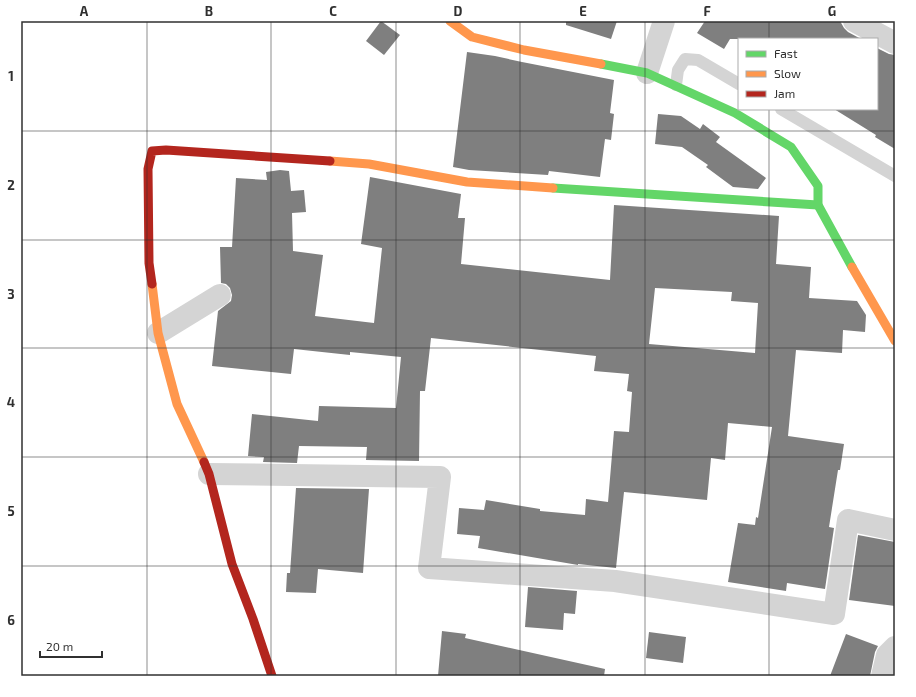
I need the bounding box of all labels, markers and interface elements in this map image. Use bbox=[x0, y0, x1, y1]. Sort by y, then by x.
text: A bbox=[80, 3, 89, 19]
text: B bbox=[205, 3, 213, 19]
text: C bbox=[329, 3, 337, 19]
text: D bbox=[454, 3, 463, 19]
text: E bbox=[579, 3, 587, 19]
text: F bbox=[703, 3, 711, 19]
text: G bbox=[828, 3, 836, 19]
legend bbox=[738, 38, 878, 110]
text: Fast bbox=[774, 46, 798, 60]
text: Slow bbox=[774, 66, 801, 80]
text: 1 bbox=[8, 68, 14, 84]
text: Jam bbox=[774, 86, 795, 100]
text: 2 bbox=[7, 177, 15, 193]
text: 3 bbox=[7, 286, 15, 302]
text: 4 bbox=[7, 394, 15, 410]
text: 5 bbox=[7, 503, 15, 519]
text: 6 bbox=[7, 612, 15, 628]
scale bar bbox=[40, 633, 102, 659]
text: 20 m bbox=[46, 639, 73, 653]

